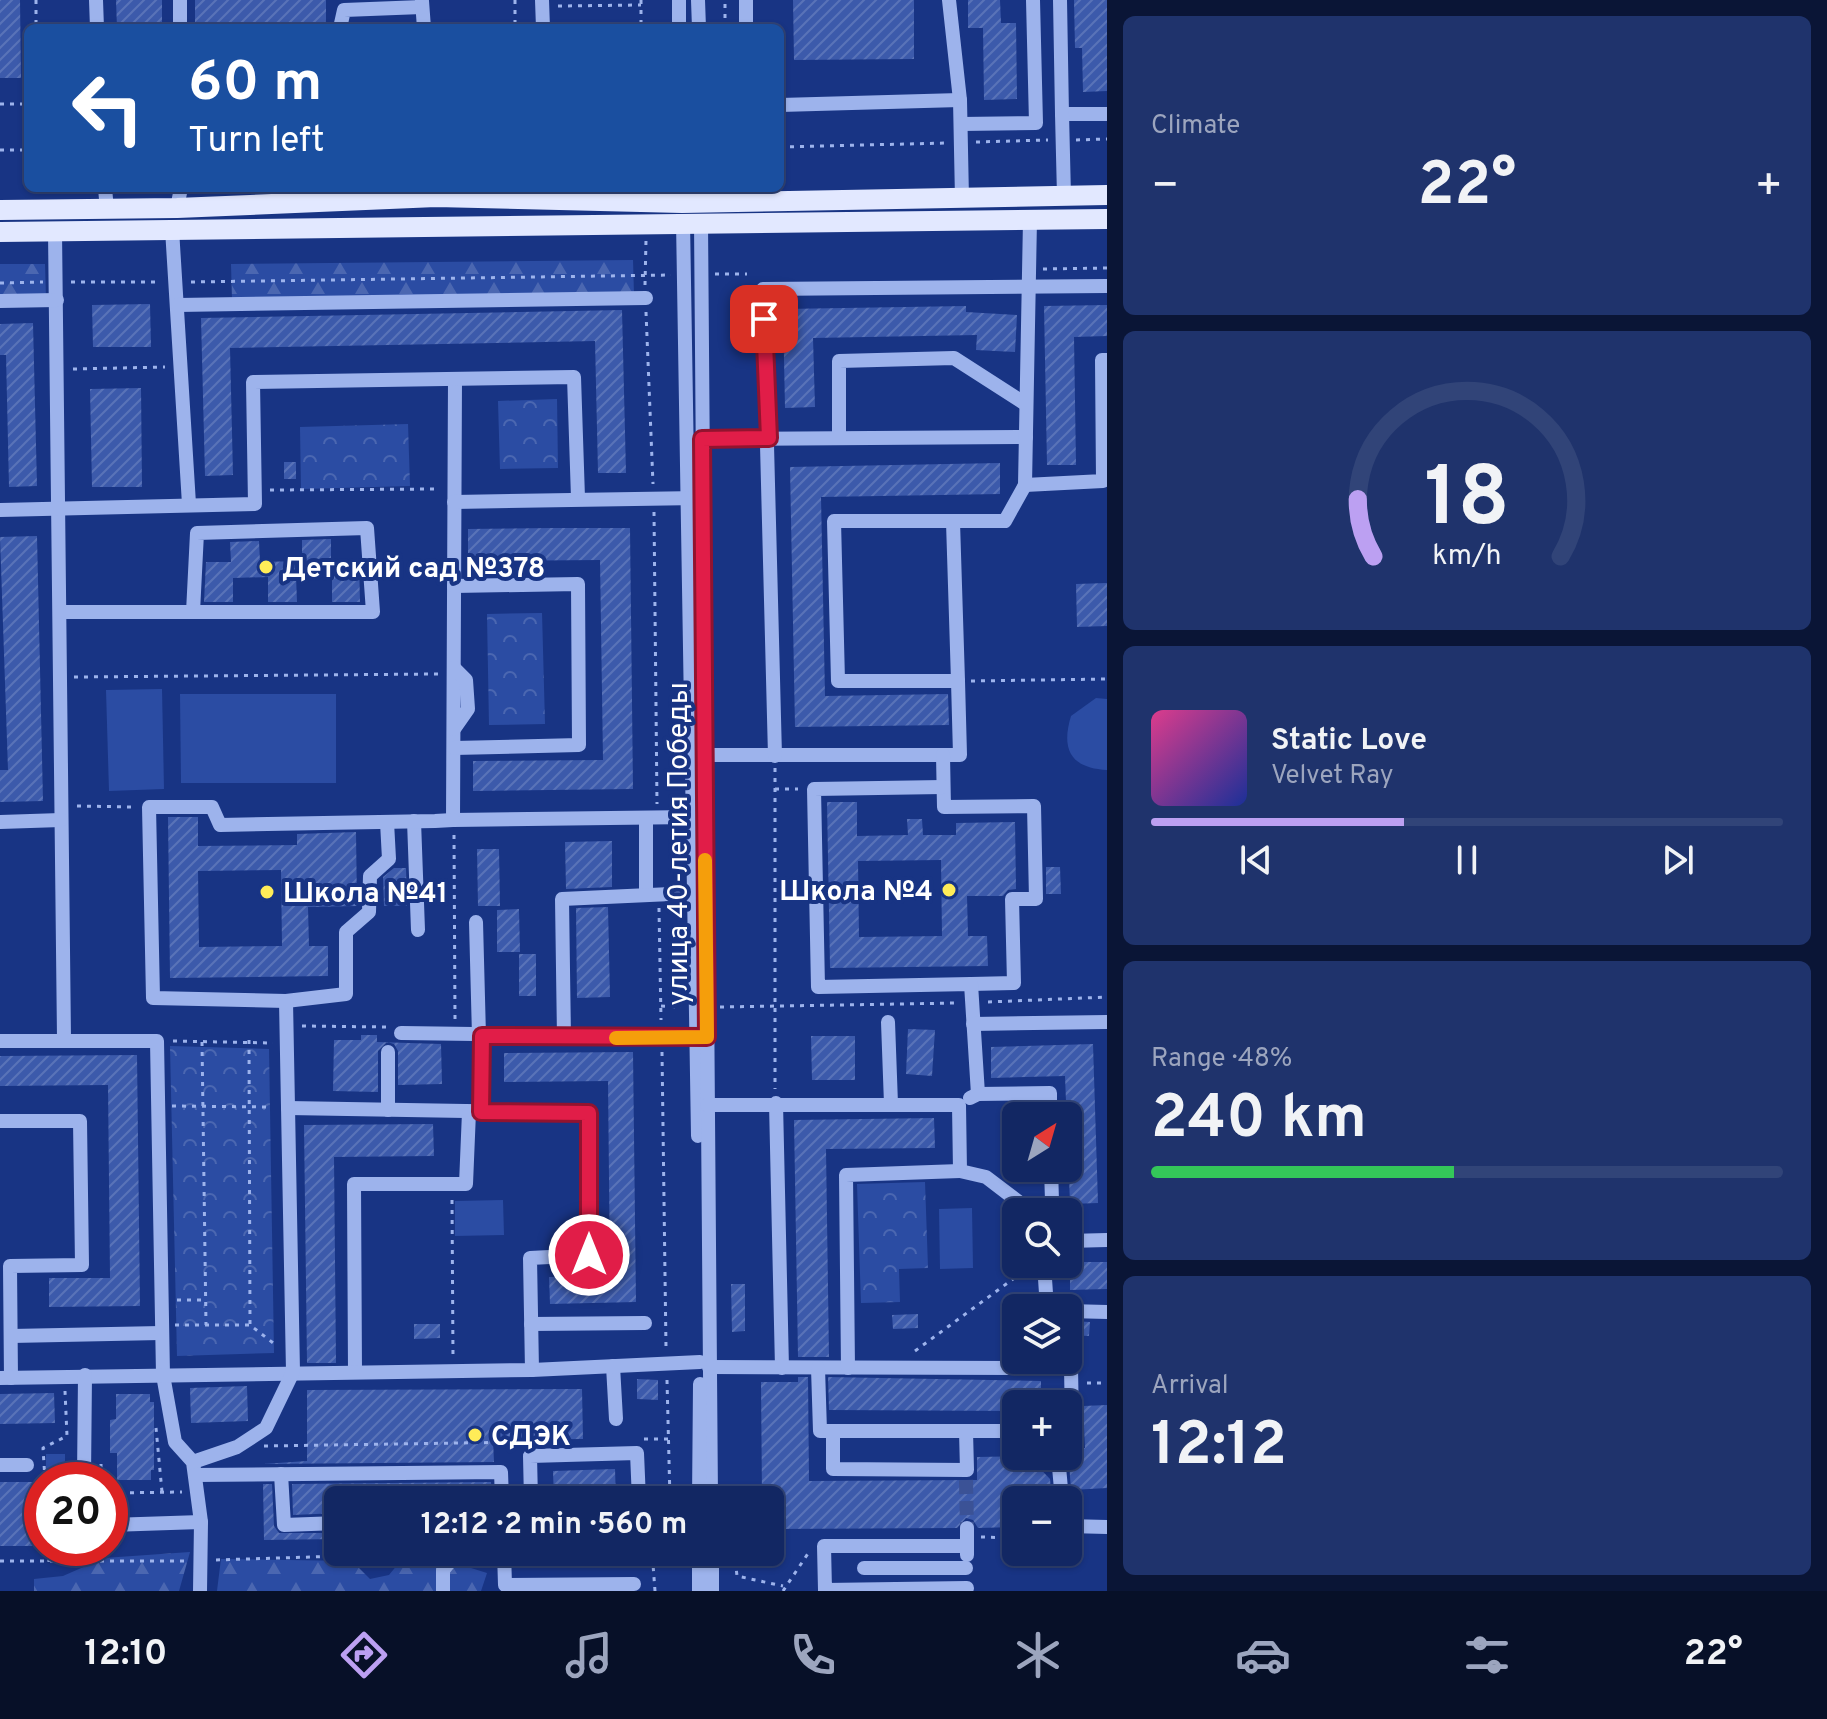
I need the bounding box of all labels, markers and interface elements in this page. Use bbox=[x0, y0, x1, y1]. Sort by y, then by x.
text: 60 m bbox=[188, 50, 322, 120]
icon: left bbox=[56, 56, 160, 160]
text: Climate bbox=[1151, 110, 1240, 143]
text: Turn left bbox=[188, 119, 325, 165]
text: 22° bbox=[1418, 150, 1516, 226]
text: − bbox=[1151, 160, 1179, 216]
text: + bbox=[1755, 160, 1783, 216]
pin bbox=[730, 285, 798, 353]
icon: arrive bbox=[742, 297, 786, 341]
text: 18 bbox=[1424, 449, 1510, 554]
text: km/h bbox=[1432, 539, 1502, 575]
place label: Детский сад №378 bbox=[282, 552, 545, 588]
marker: Детский сад №378 bbox=[257, 558, 275, 576]
street label: улица 40-летия Победы bbox=[662, 682, 698, 1006]
text: Static Love bbox=[1271, 723, 1427, 760]
text: Velvet Ray bbox=[1271, 760, 1394, 793]
icon: previous bbox=[1234, 838, 1278, 882]
icon: pause bbox=[1445, 838, 1489, 882]
icon: next bbox=[1656, 838, 1700, 882]
place label: Школа №4 bbox=[779, 875, 933, 911]
place label: Школа №41 bbox=[283, 877, 448, 913]
marker: Школа №4 bbox=[940, 881, 958, 899]
marker: Школа №41 bbox=[258, 883, 276, 901]
text: Range · 48% bbox=[1151, 1043, 1292, 1076]
text: 240 km bbox=[1151, 1083, 1367, 1159]
north arrow bbox=[1002, 1102, 1082, 1182]
map controls bbox=[1002, 1102, 1082, 1566]
button: search bbox=[1002, 1198, 1082, 1278]
position arrow bbox=[547, 1213, 631, 1297]
button: layers bbox=[1002, 1294, 1082, 1374]
text: Arrival bbox=[1151, 1370, 1229, 1403]
button: + bbox=[1002, 1390, 1082, 1470]
text: 12:12 bbox=[1151, 1410, 1287, 1486]
place label: СДЭК bbox=[491, 1420, 571, 1456]
marker: СДЭК bbox=[466, 1426, 484, 1444]
speed limit sign: 20 bbox=[24, 1462, 128, 1566]
button: − bbox=[1002, 1486, 1082, 1566]
text: 12:12 · 2 min · 560 m bbox=[421, 1507, 687, 1544]
icon: directions bbox=[336, 1627, 392, 1683]
icon: music bbox=[561, 1627, 617, 1683]
icon: phone bbox=[785, 1627, 841, 1683]
icon: climate bbox=[1010, 1627, 1066, 1683]
icon: car bbox=[1235, 1627, 1291, 1683]
icon: filters bbox=[1459, 1627, 1515, 1683]
text: 12:10 bbox=[84, 1632, 168, 1678]
text: 22° bbox=[1684, 1632, 1743, 1678]

